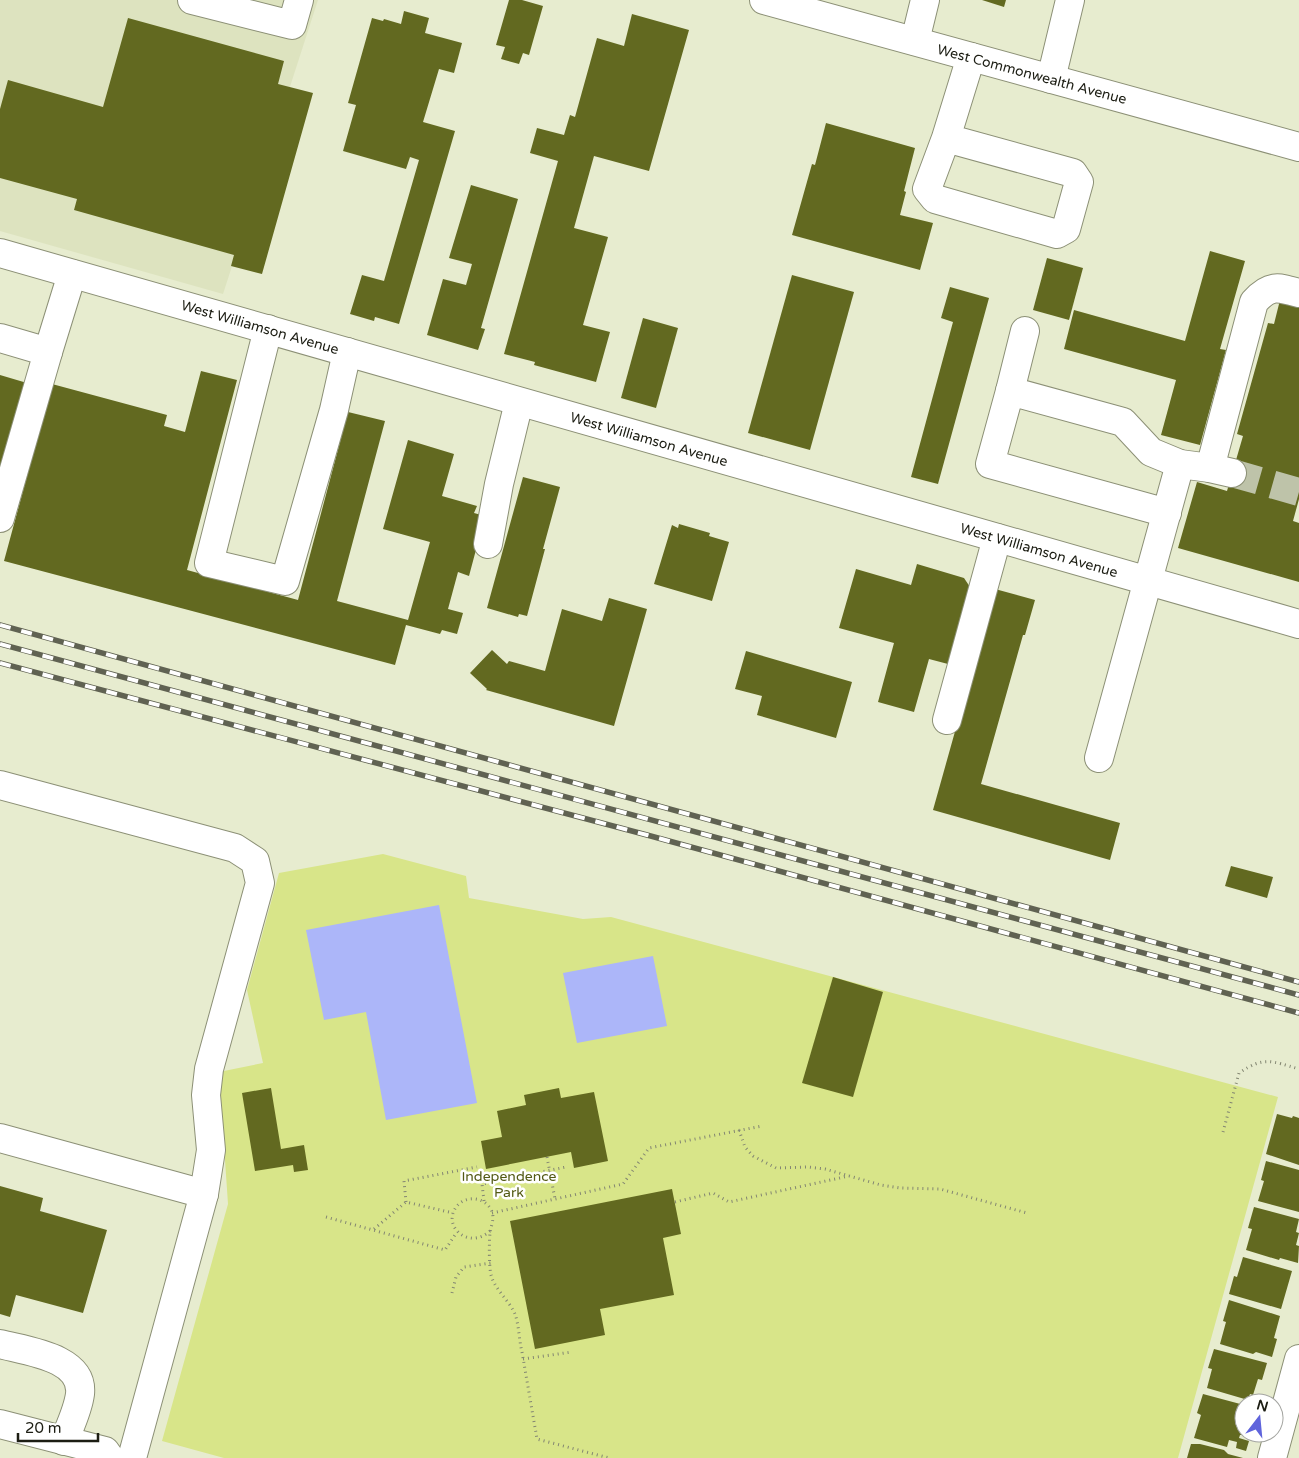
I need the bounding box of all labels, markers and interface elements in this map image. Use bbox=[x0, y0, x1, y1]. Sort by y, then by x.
street label: West Commonwealth Avenue bbox=[935, 41, 1129, 108]
street label: West Williamson Avenue bbox=[179, 297, 341, 358]
street label: West Williamson Avenue bbox=[568, 409, 730, 470]
street label: West Williamson Avenue bbox=[958, 520, 1120, 581]
park label: Independence Park bbox=[461, 1168, 557, 1201]
north arrow bbox=[1234, 1393, 1284, 1443]
text: N bbox=[1255, 1396, 1270, 1416]
scale bar bbox=[18, 1410, 98, 1442]
text: 20 m bbox=[25, 1419, 62, 1437]

